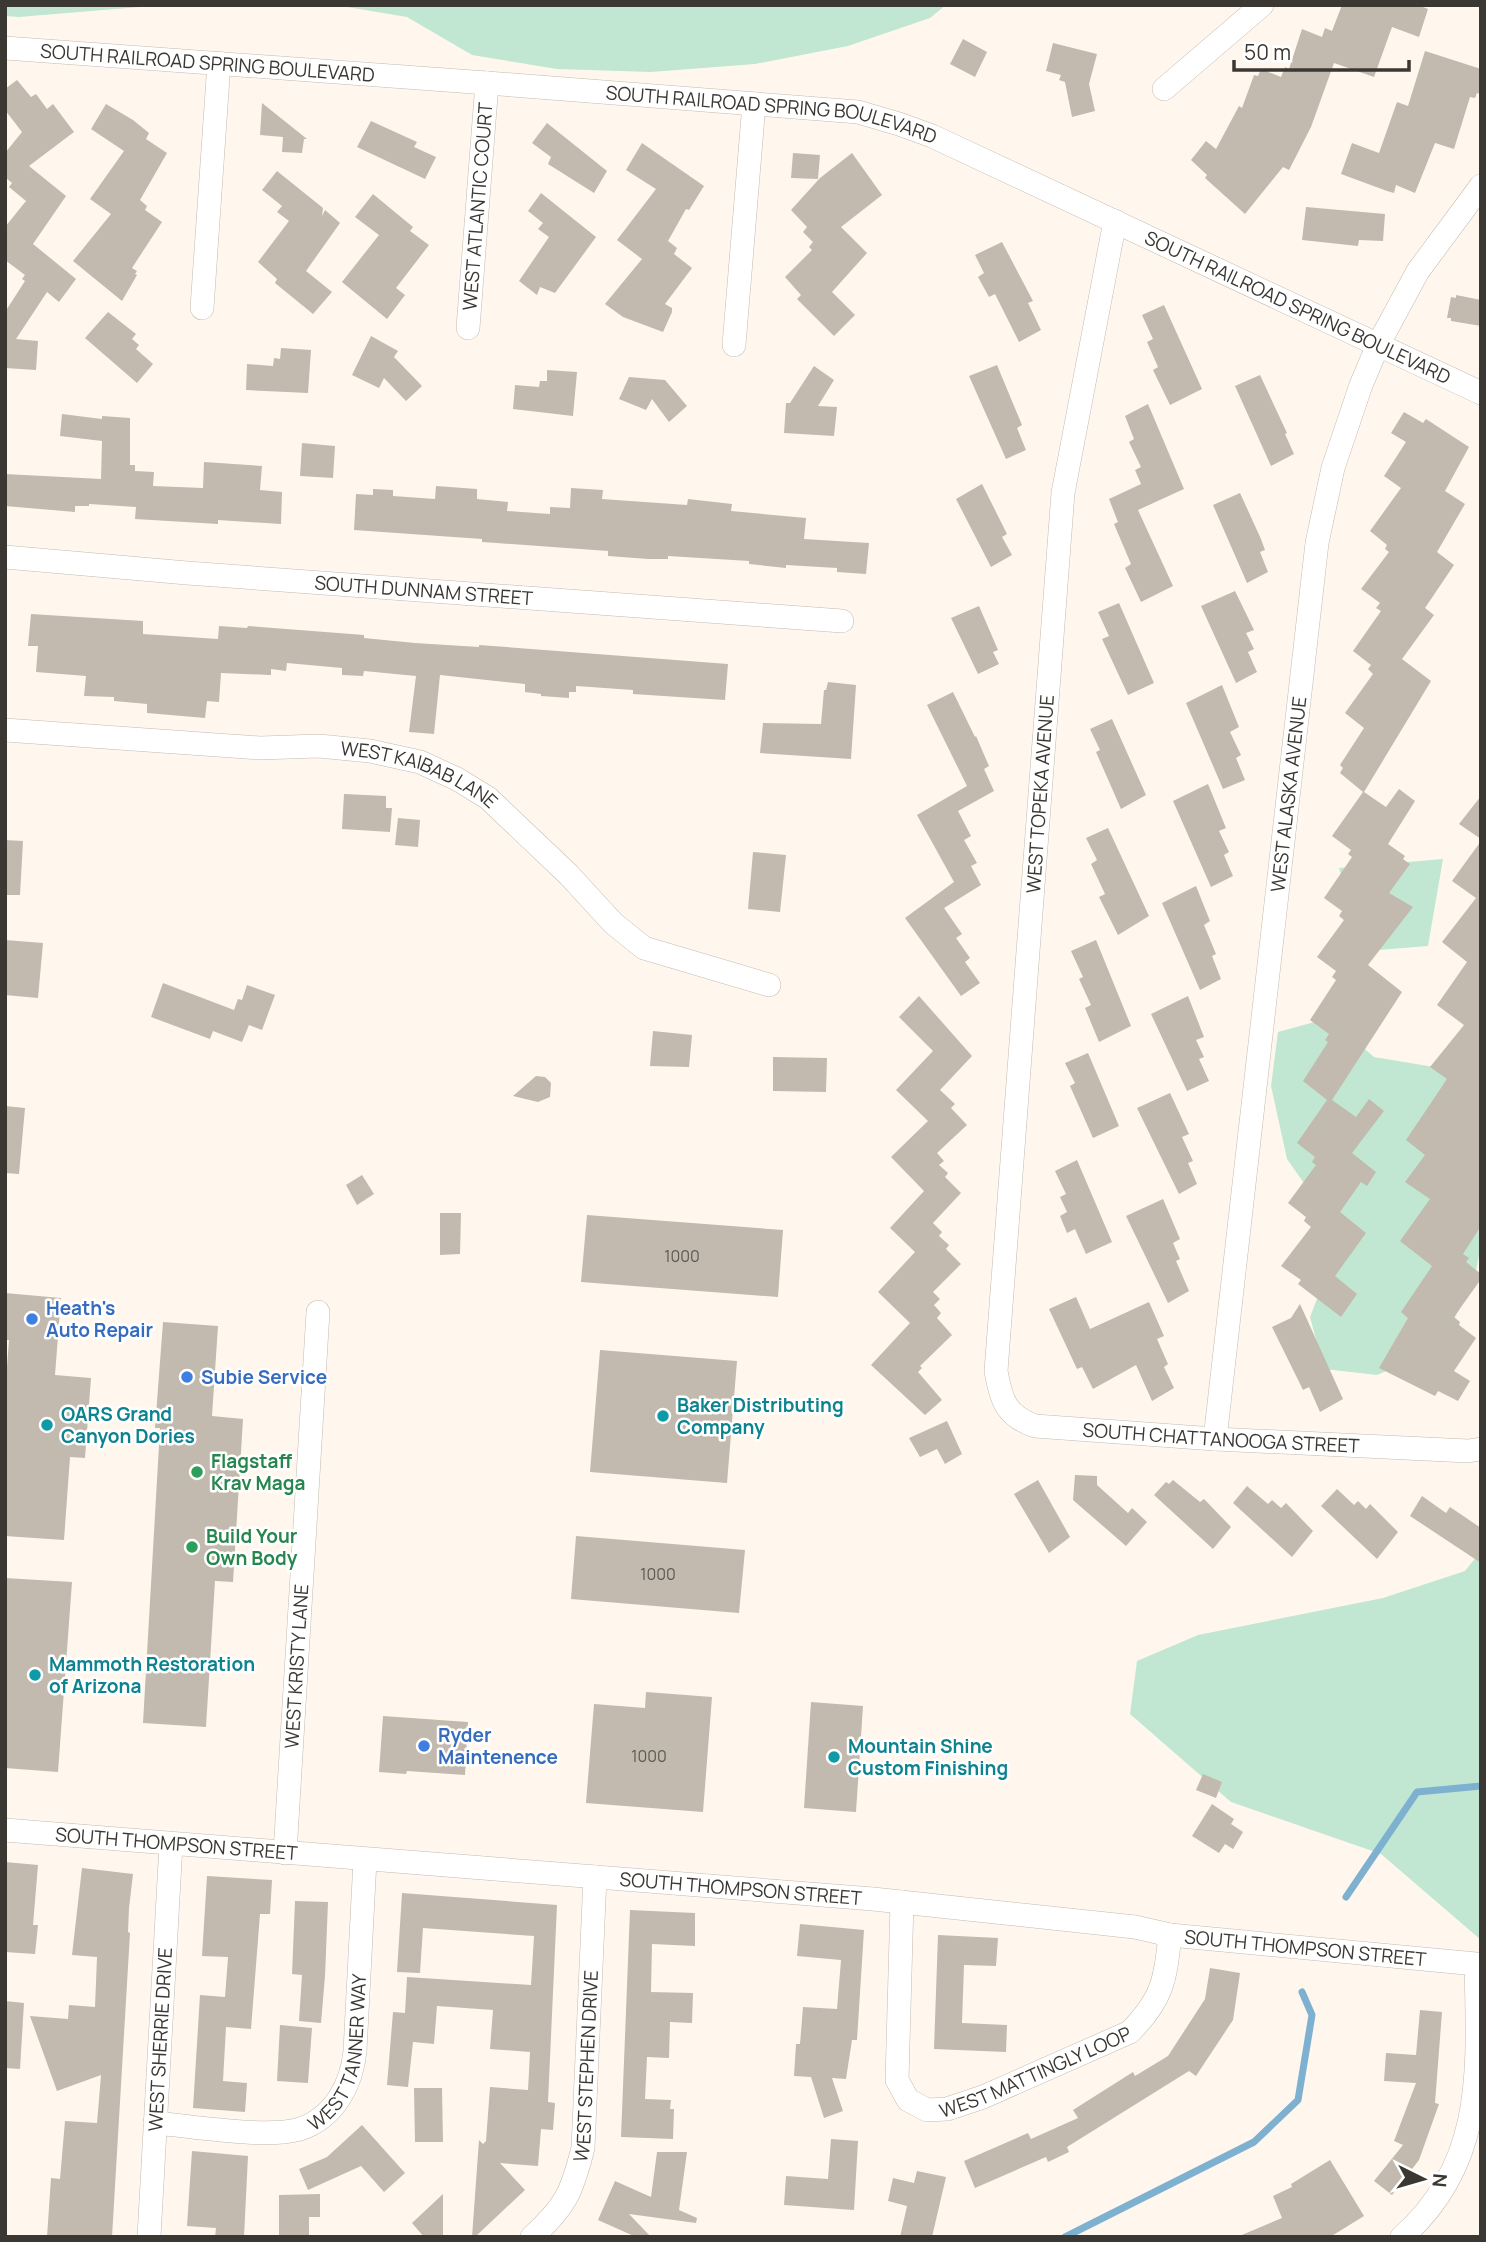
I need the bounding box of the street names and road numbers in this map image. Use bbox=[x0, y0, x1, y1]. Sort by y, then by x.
street label: SOUTH RAILROAD SPRING BOULEVARD bbox=[39, 38, 376, 88]
street label: SOUTH RAILROAD SPRING BOULEVARD bbox=[605, 79, 941, 150]
street label: WEST ATLANTIC COURT bbox=[456, 101, 499, 311]
street label: SOUTH RAILROAD SPRING BOULEVARD bbox=[1140, 224, 1455, 390]
street label: SOUTH DUNNAM STREET bbox=[313, 569, 534, 611]
street label: WEST TOPEKA AVENUE bbox=[1020, 694, 1060, 894]
street label: WEST ALASKA AVENUE bbox=[1264, 695, 1312, 893]
street label: WEST KAIBAB LANE bbox=[339, 735, 504, 814]
street label: SOUTH CHATTANOOGA STREET bbox=[1082, 1416, 1361, 1459]
street label: WEST KRISTY LANE bbox=[278, 1583, 314, 1749]
street label: SOUTH THOMPSON STREET bbox=[54, 1821, 299, 1866]
street label: SOUTH THOMPSON STREET bbox=[619, 1866, 863, 1911]
street label: SOUTH THOMPSON STREET bbox=[1183, 1923, 1428, 1972]
street label: WEST SHERRIE DRIVE bbox=[142, 1946, 178, 2132]
street label: WEST STEPHEN DRIVE bbox=[567, 1969, 604, 2165]
street label: WEST TANNER WAY bbox=[303, 1973, 372, 2136]
street label: WEST MATTINGLY LOOP bbox=[936, 2020, 1135, 2124]

